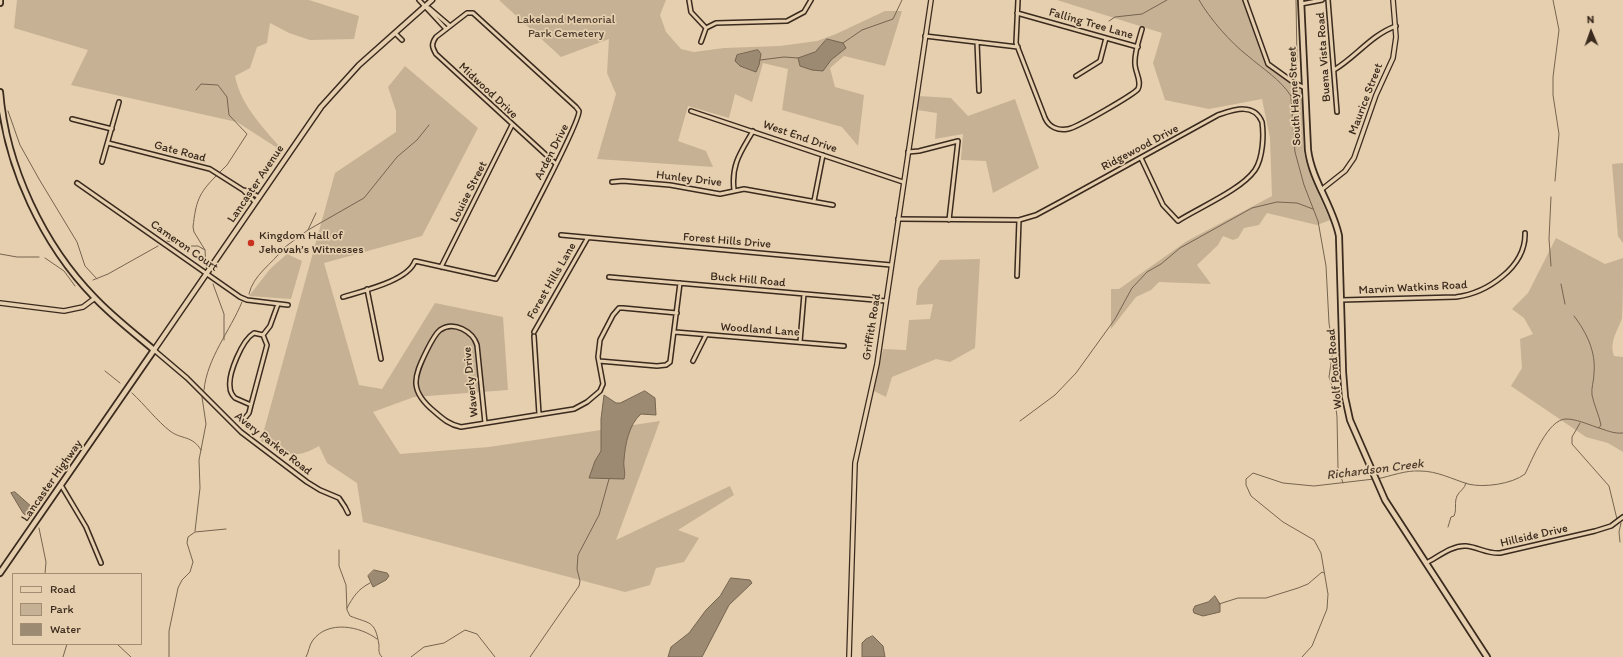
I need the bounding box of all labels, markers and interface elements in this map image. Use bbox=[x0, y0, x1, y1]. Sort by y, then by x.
street label: Falling Tree Lane bbox=[1047, 5, 1135, 43]
street label: Buena Vista Road bbox=[1314, 11, 1334, 103]
north arrow bbox=[1571, 12, 1611, 52]
park label: Lakeland Memorial Park Cemetery bbox=[517, 13, 615, 41]
text: N bbox=[1587, 13, 1595, 26]
street label: South Hayne Street bbox=[1285, 46, 1305, 146]
street label: Midwood Drive bbox=[455, 60, 521, 122]
street label: Maurice Street bbox=[1346, 61, 1386, 137]
street label: West End Drive bbox=[761, 118, 839, 156]
street label: Arden Drive bbox=[532, 121, 572, 183]
street label: Ridgewood Drive bbox=[1099, 122, 1181, 174]
street label: Gate Road bbox=[152, 138, 208, 166]
street label: Lancaster Avenue bbox=[225, 142, 287, 226]
street label: Louise Street bbox=[447, 159, 491, 225]
street label: Hunley Drive bbox=[655, 168, 723, 190]
street label: Cameron Court bbox=[147, 217, 221, 275]
place label: Kingdom Hall of Jehovah’s Witnesses bbox=[259, 229, 363, 257]
street label: Forest Hills Drive bbox=[682, 230, 772, 252]
marker: Kingdom Hall of Jehovah’s Witnesses bbox=[246, 238, 256, 248]
street label: Forest Hills Lane bbox=[524, 240, 580, 322]
street label: Buck Hill Road bbox=[710, 270, 786, 290]
street label: Marvin Watkins Road bbox=[1358, 278, 1468, 298]
street label: Griffith Road bbox=[860, 293, 884, 361]
street label: Woodland Lane bbox=[720, 320, 800, 340]
street label: Wolf Pond Road bbox=[1324, 328, 1346, 410]
street label: Waverly Drive bbox=[460, 346, 482, 418]
street label: Avery Parker Road bbox=[231, 409, 315, 479]
street label: Lancaster Highway bbox=[18, 437, 86, 525]
water label: Richardson Creek bbox=[1326, 456, 1424, 484]
street label: Hillside Drive bbox=[1499, 521, 1569, 551]
legend bbox=[12, 573, 142, 645]
text: Road bbox=[50, 582, 76, 596]
text: Park bbox=[50, 602, 74, 616]
text: Water bbox=[50, 622, 81, 636]

